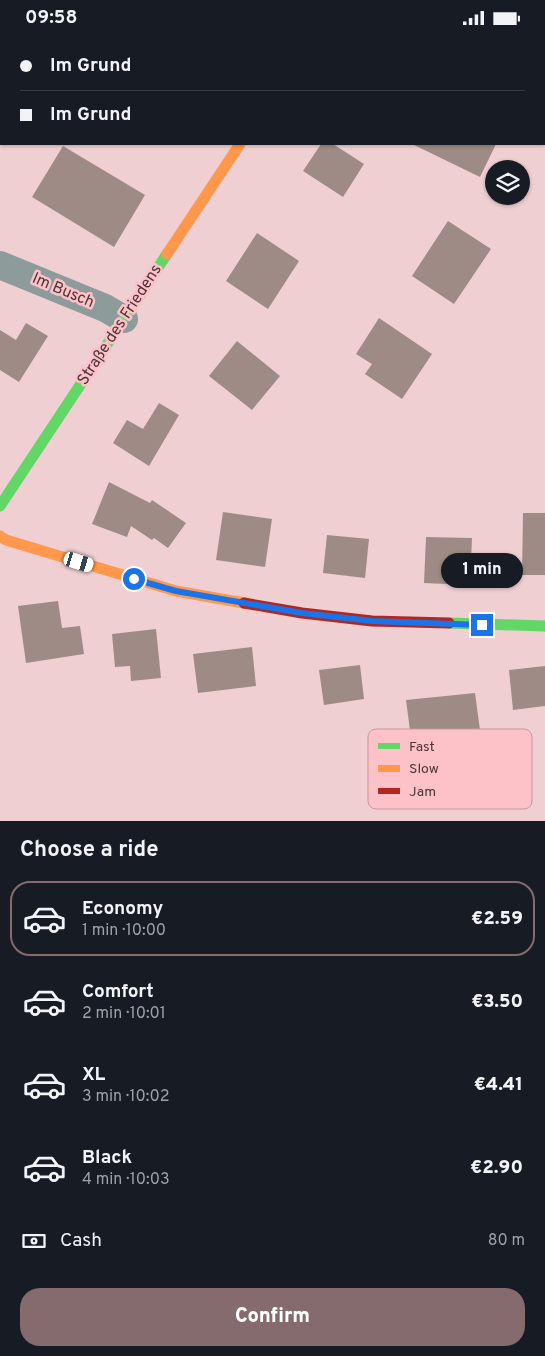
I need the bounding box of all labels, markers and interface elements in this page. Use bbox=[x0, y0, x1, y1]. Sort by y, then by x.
text: 09:58 bbox=[25, 6, 77, 30]
text: Im Grund bbox=[50, 54, 131, 78]
text: Im Grund bbox=[50, 103, 131, 127]
map controls bbox=[485, 160, 530, 205]
button: layers bbox=[485, 160, 530, 205]
street label: Straße des Friedens bbox=[73, 261, 167, 389]
street label: Im Busch bbox=[29, 269, 97, 313]
car bbox=[62, 550, 95, 574]
callout: 1 min bbox=[441, 553, 523, 587]
text: 1 min bbox=[462, 560, 502, 580]
route start bbox=[123, 568, 145, 590]
route end bbox=[471, 614, 493, 636]
legend bbox=[368, 729, 532, 809]
text: Fast bbox=[409, 739, 435, 756]
text: Slow bbox=[409, 761, 439, 778]
text: Jam bbox=[409, 784, 436, 801]
text: Choose a ride bbox=[20, 837, 158, 864]
icon: car bbox=[22, 896, 67, 941]
text: Economy bbox=[82, 897, 163, 921]
text: €2.59 bbox=[471, 907, 523, 931]
text: 1 min · 10:00 bbox=[82, 921, 166, 941]
icon: car bbox=[22, 979, 67, 1024]
text: Comfort bbox=[82, 980, 154, 1004]
text: €3.50 bbox=[471, 990, 523, 1014]
text: 2 min · 10:01 bbox=[82, 1004, 166, 1024]
icon: car bbox=[22, 1062, 67, 1107]
text: XL bbox=[82, 1063, 105, 1087]
text: €4.41 bbox=[474, 1073, 523, 1097]
text: 3 min · 10:02 bbox=[82, 1087, 169, 1107]
icon: car bbox=[22, 1145, 67, 1190]
text: Black bbox=[82, 1146, 132, 1170]
text: €2.90 bbox=[470, 1156, 523, 1180]
text: 4 min · 10:03 bbox=[82, 1170, 170, 1190]
icon: cash bbox=[20, 1227, 48, 1255]
text: Cash bbox=[60, 1229, 102, 1253]
text: 80 m bbox=[488, 1231, 525, 1251]
button: Confirm bbox=[20, 1288, 525, 1346]

